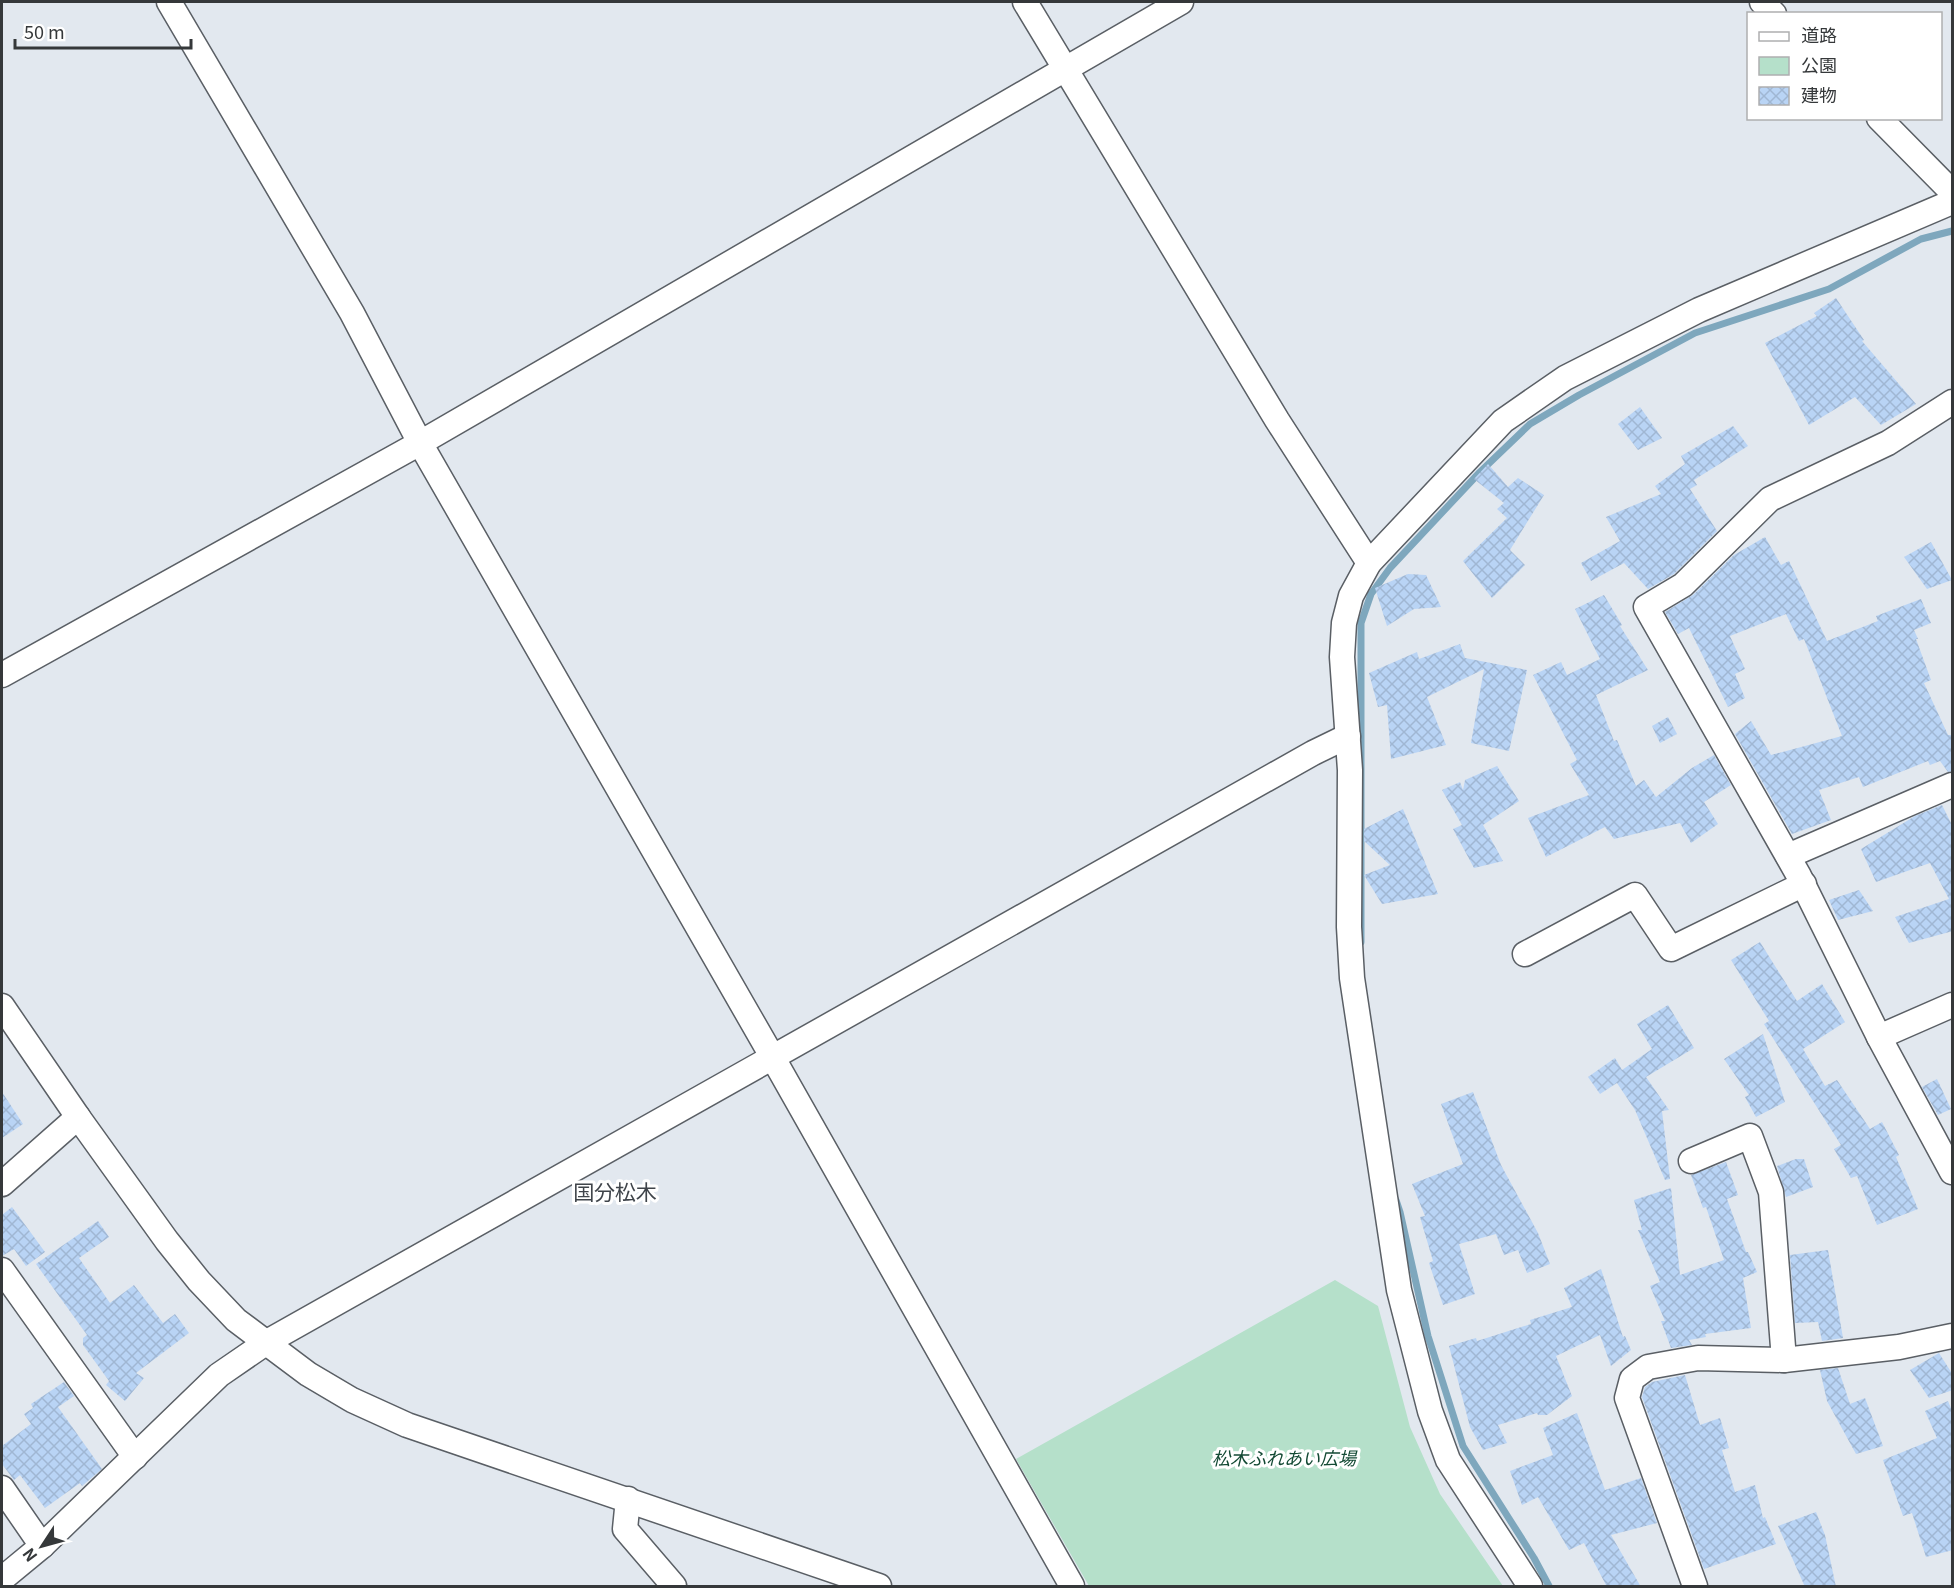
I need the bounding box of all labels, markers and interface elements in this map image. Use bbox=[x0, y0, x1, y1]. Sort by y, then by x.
scale bar bbox=[15, 12, 190, 50]
legend bbox=[1747, 12, 1942, 120]
text: 50 m bbox=[24, 18, 65, 44]
text: 道路 bbox=[1801, 21, 1837, 47]
text: 公園 bbox=[1801, 51, 1837, 77]
text: 建物 bbox=[1801, 81, 1837, 107]
district label: 国分松木 bbox=[573, 1176, 657, 1206]
park label: 松木ふれあい広場 bbox=[1212, 1444, 1358, 1470]
north arrow bbox=[12, 1516, 72, 1576]
text: N bbox=[16, 1544, 42, 1567]

